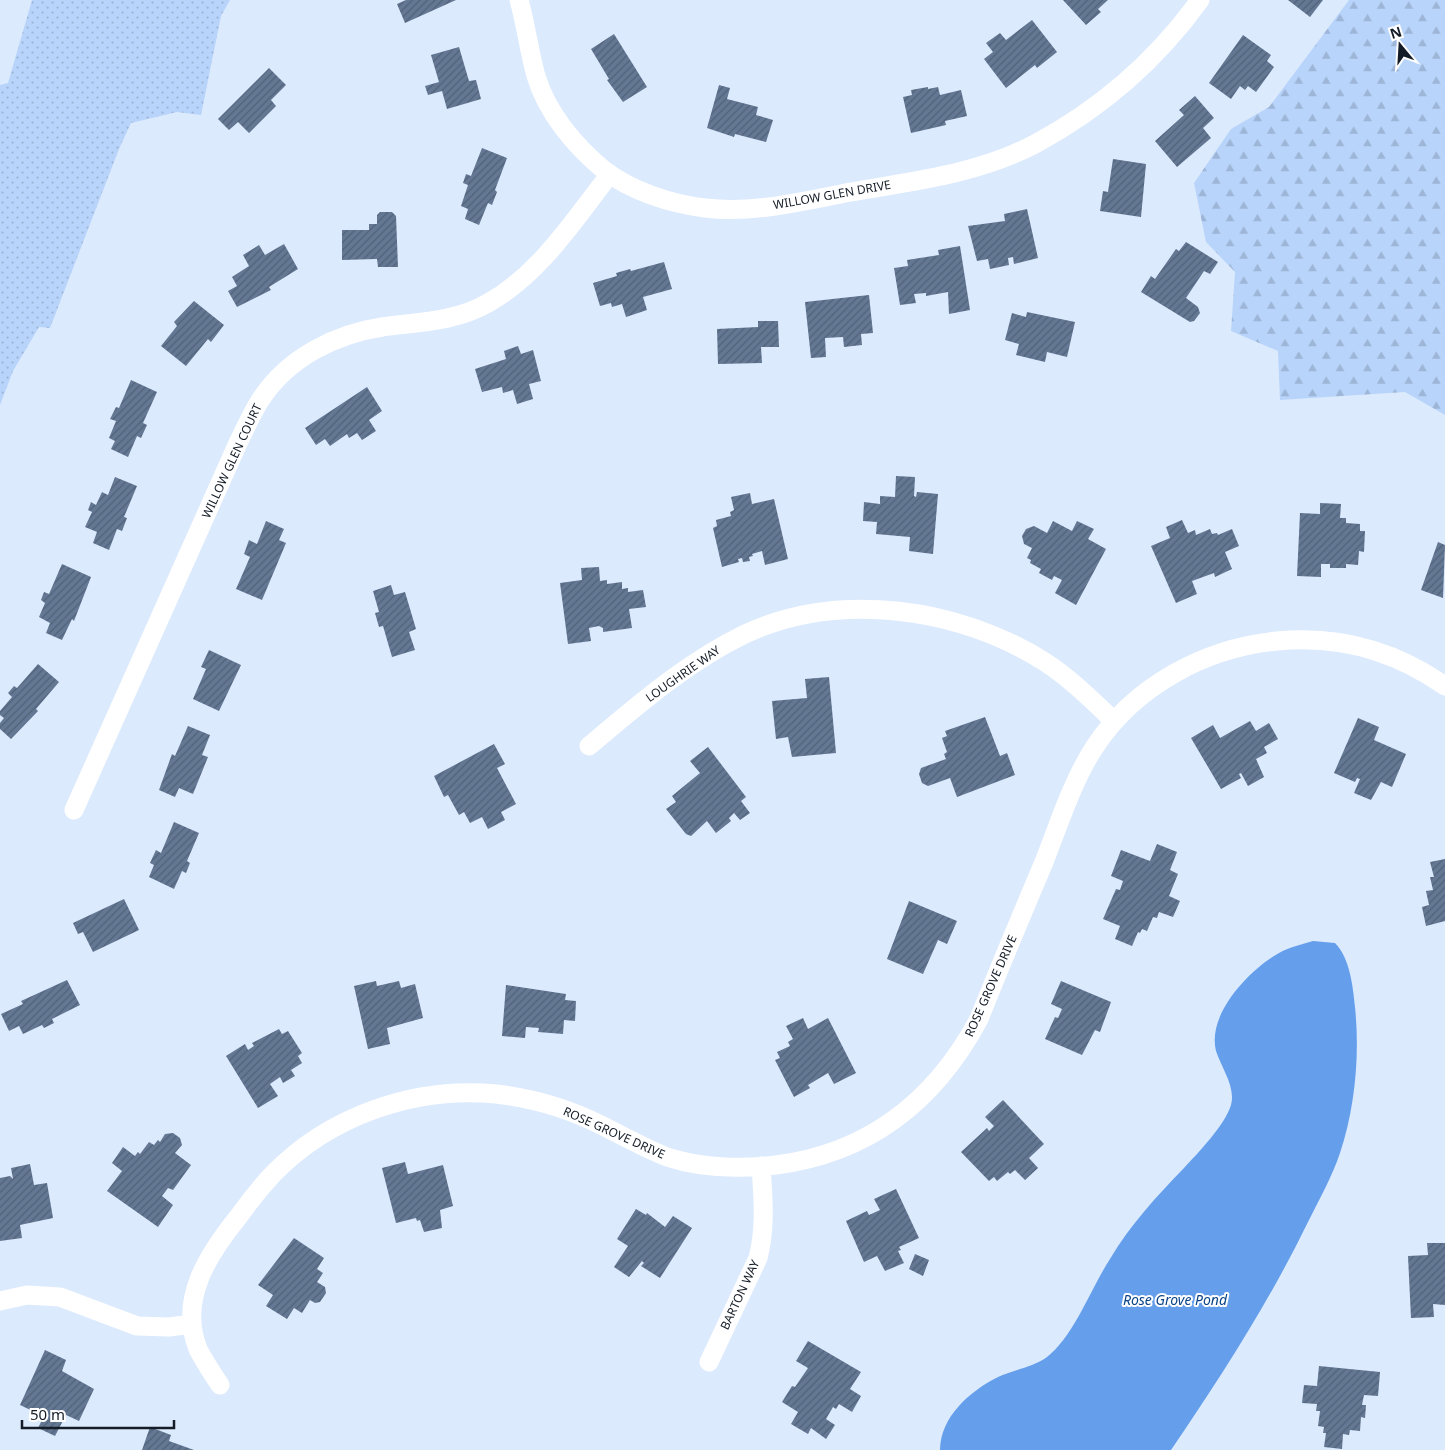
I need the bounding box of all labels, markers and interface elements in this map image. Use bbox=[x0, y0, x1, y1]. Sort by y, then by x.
north arrow bbox=[1375, 20, 1425, 70]
text: N bbox=[1387, 21, 1404, 43]
street label: WILLOW GLEN DRIVE bbox=[772, 176, 892, 213]
street label: WILLOW GLEN COURT bbox=[197, 400, 266, 521]
street label: LOUGHRIE WAY bbox=[642, 641, 724, 706]
street label: ROSE GROVE DRIVE bbox=[960, 932, 1021, 1039]
street label: ROSE GROVE DRIVE bbox=[561, 1102, 668, 1163]
street label: BARTON WAY bbox=[716, 1257, 763, 1333]
water label: Rose Grove Pond bbox=[1123, 1290, 1228, 1309]
scale bar bbox=[22, 1398, 175, 1430]
text: 50 m bbox=[30, 1404, 65, 1424]

